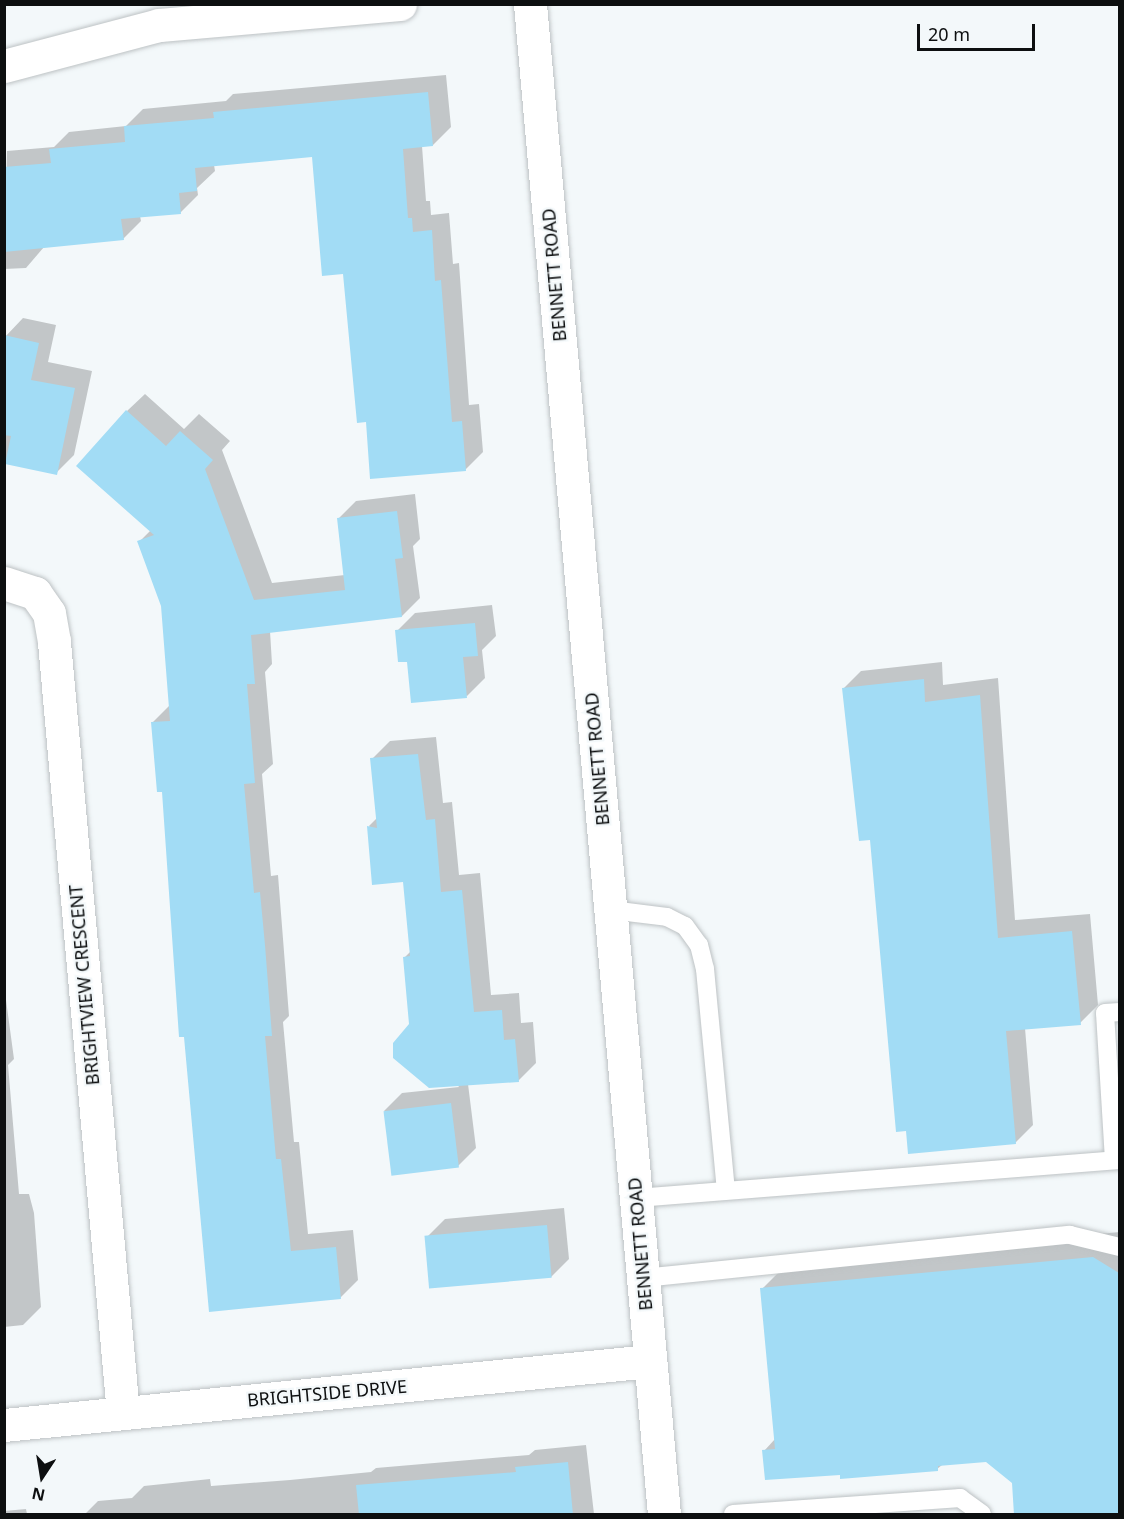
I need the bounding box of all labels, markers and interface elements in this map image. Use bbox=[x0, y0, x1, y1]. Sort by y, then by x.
scale bar bbox=[920, 12, 1038, 50]
text: 20 m bbox=[928, 22, 970, 46]
street label: BENNETT ROAD bbox=[537, 207, 571, 343]
street label: BENNETT ROAD bbox=[580, 691, 614, 827]
street label: BRIGHTVIEW CRESCENT bbox=[64, 884, 104, 1086]
street label: BENNETT ROAD bbox=[623, 1176, 657, 1312]
street label: BRIGHTSIDE DRIVE bbox=[246, 1375, 408, 1411]
north arrow bbox=[12, 1447, 72, 1507]
text: N bbox=[30, 1482, 47, 1507]

